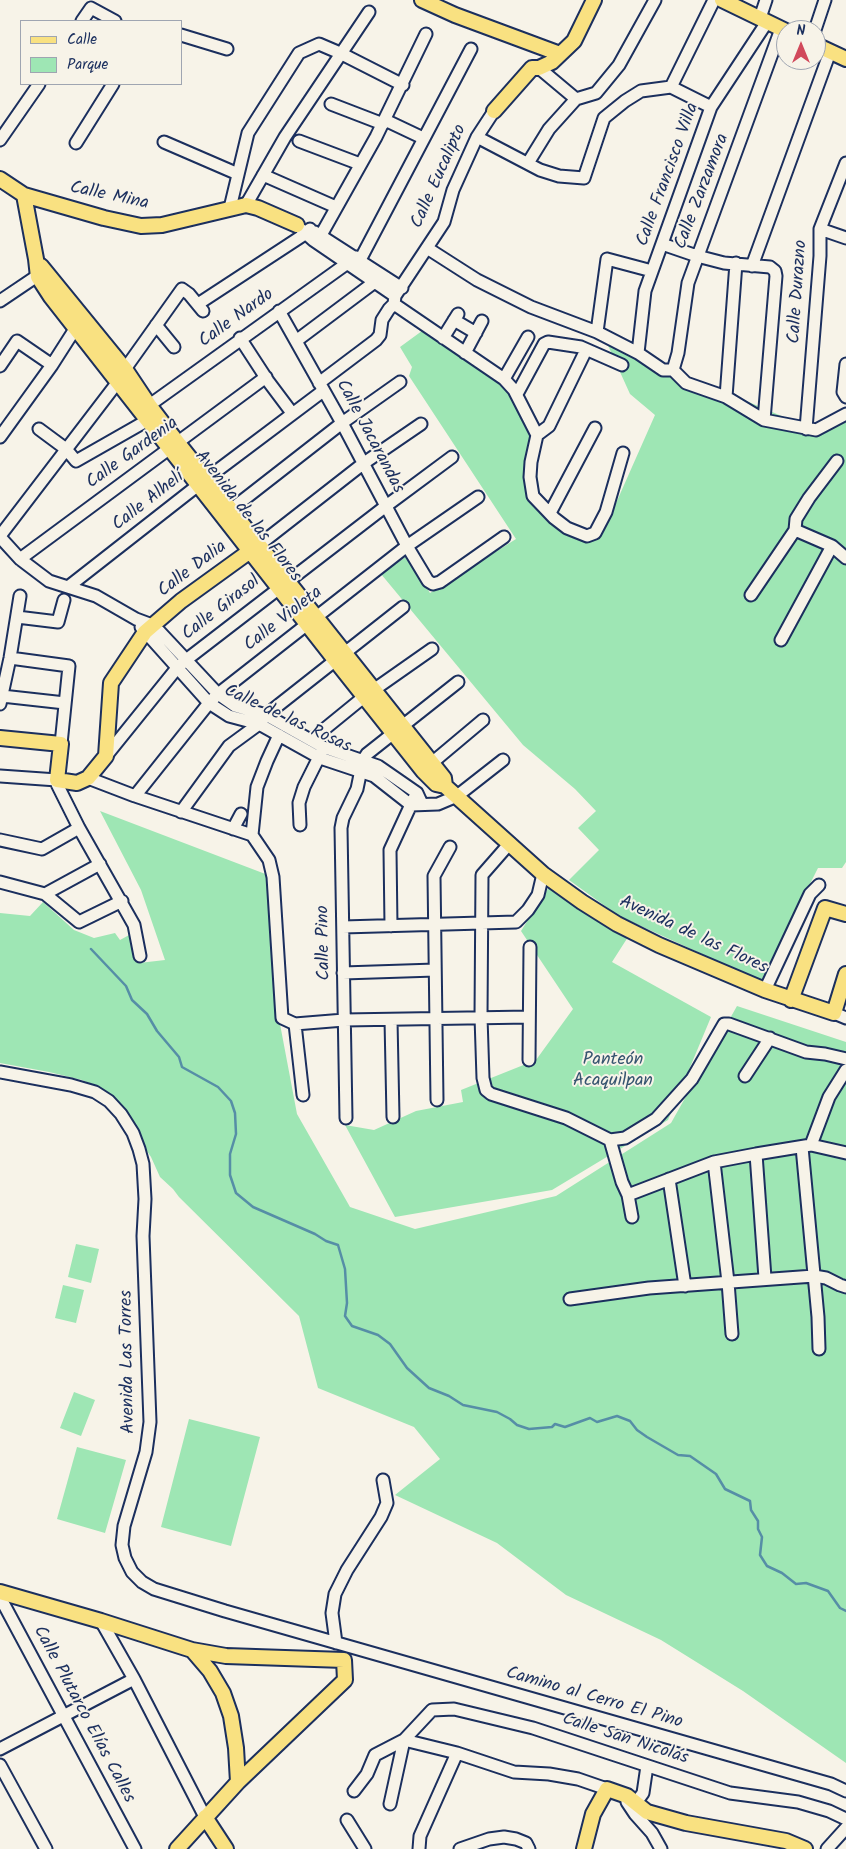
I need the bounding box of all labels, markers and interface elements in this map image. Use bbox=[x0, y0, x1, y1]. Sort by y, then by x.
legend bbox=[20, 20, 182, 85]
north arrow bbox=[776, 20, 826, 70]
text: N bbox=[797, 20, 805, 42]
text: Calle bbox=[67, 28, 97, 52]
text: Parque bbox=[67, 53, 108, 77]
street label: Calle Francisco Villa bbox=[633, 100, 705, 250]
street label: Calle Eucalipto bbox=[407, 122, 473, 232]
street label: Calle Zarzamora bbox=[671, 131, 735, 253]
street label: Calle Mina bbox=[68, 178, 150, 216]
street label: Calle Durazno bbox=[785, 240, 813, 344]
street label: Calle Nardo bbox=[195, 285, 279, 353]
street label: Calle Jacarandas bbox=[330, 376, 408, 498]
street label: Calle Gardenia bbox=[83, 413, 183, 495]
street label: Avenida de las Flores bbox=[189, 447, 305, 587]
street label: Calle Alhelí bbox=[109, 467, 189, 537]
street label: Calle Dalia bbox=[154, 537, 232, 603]
street label: Calle Girasol bbox=[179, 572, 265, 646]
street label: Calle Violeta bbox=[241, 583, 327, 657]
street label: Calle de las Rosas bbox=[220, 681, 354, 759]
street label: Avenida de las Flores bbox=[616, 892, 770, 980]
street label: Calle Pino bbox=[314, 905, 336, 981]
park label: Panteón Acaquilpan bbox=[573, 1050, 653, 1092]
street label: Avenida Las Torres bbox=[117, 1290, 141, 1434]
street label: Calle Plutarco Elías Calles bbox=[27, 1623, 139, 1807]
street label: Camino al Cerro El Pino bbox=[503, 1663, 685, 1735]
street label: Calle San Nicolás bbox=[559, 1709, 691, 1771]

